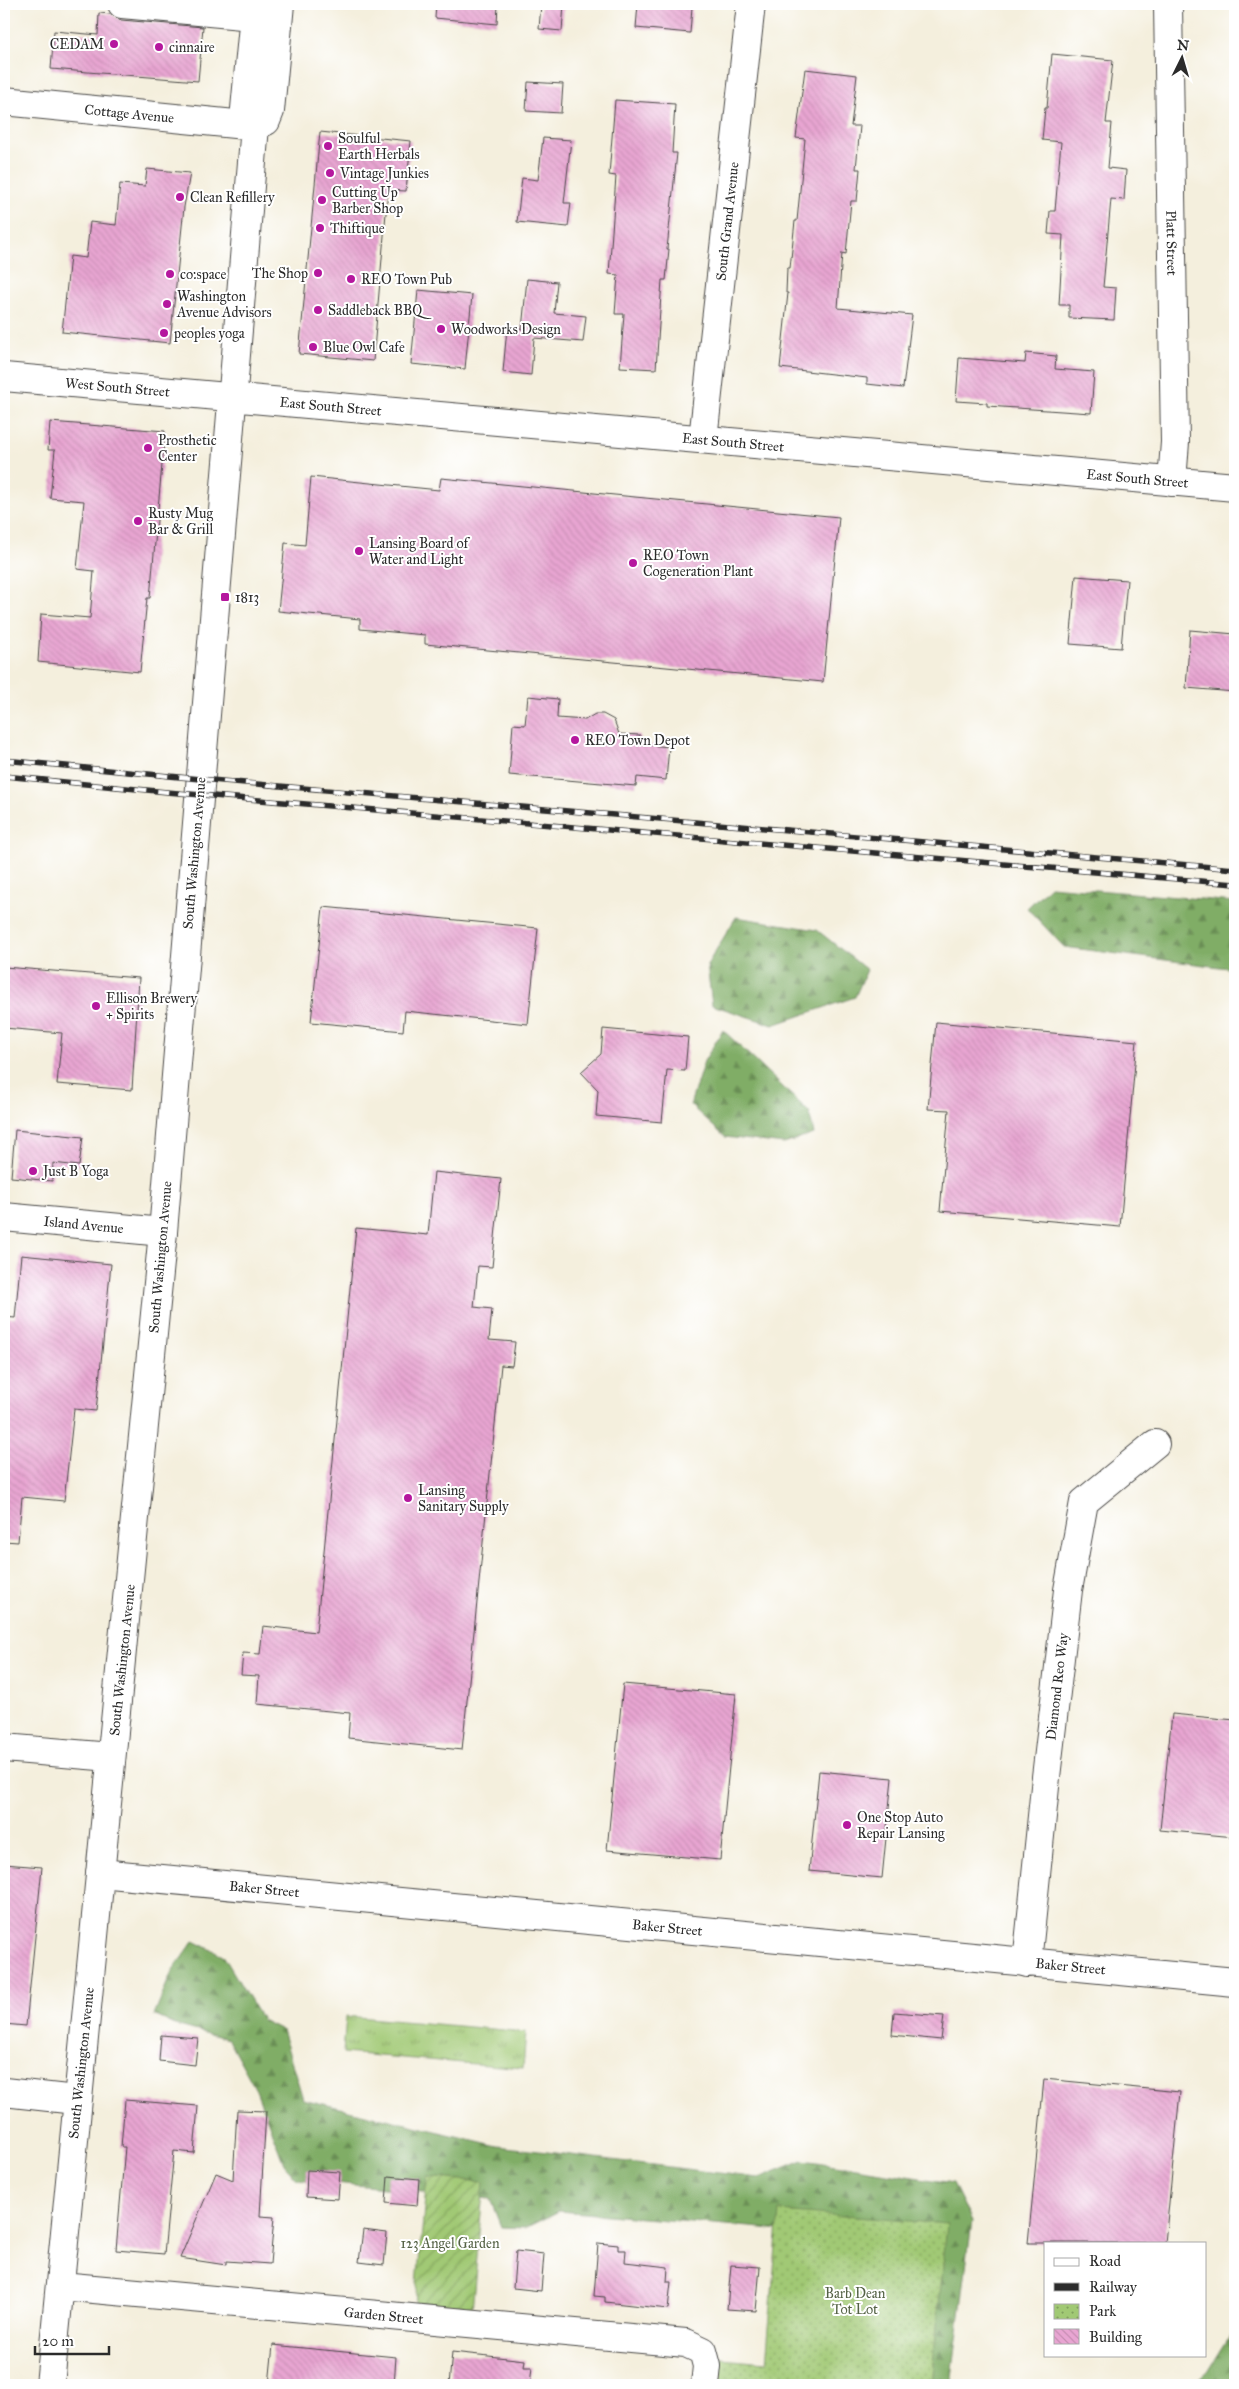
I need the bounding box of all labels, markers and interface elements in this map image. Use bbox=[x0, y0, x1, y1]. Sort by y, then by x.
north arrow bbox=[1156, 32, 1206, 82]
place label: CEDAM bbox=[50, 36, 104, 53]
text: N bbox=[1176, 37, 1190, 55]
marker: CEDAM bbox=[108, 38, 120, 50]
place label: cinnaire bbox=[169, 39, 215, 56]
marker: cinnaire bbox=[153, 41, 165, 53]
street label: Cottage Avenue bbox=[84, 101, 175, 127]
place label: Soulful Earth Herbals bbox=[338, 130, 420, 163]
marker: Soulful Earth Herbals bbox=[322, 140, 334, 152]
street label: South Grand Avenue bbox=[713, 161, 743, 282]
place label: Vintage Junkies bbox=[339, 165, 429, 183]
marker: Vintage Junkies bbox=[324, 167, 336, 179]
place label: Cutting Up Barber Shop bbox=[332, 184, 403, 217]
place label: Clean Refillery bbox=[190, 189, 275, 206]
marker: Clean Refillery bbox=[174, 191, 186, 203]
marker: Cutting Up Barber Shop bbox=[316, 194, 328, 206]
street label: Platt Street bbox=[1162, 210, 1180, 276]
place label: Thiftique bbox=[330, 220, 385, 238]
marker: Thiftique bbox=[314, 222, 326, 234]
place label: The Shop bbox=[252, 265, 308, 282]
place label: co:space bbox=[180, 266, 227, 283]
marker: The Shop bbox=[312, 267, 324, 279]
marker: co:space bbox=[164, 268, 176, 280]
place label: REO Town Pub bbox=[361, 271, 452, 288]
marker: REO Town Pub bbox=[345, 273, 357, 285]
place label: Washington Avenue Advisors bbox=[176, 288, 272, 321]
marker: Washington Avenue Advisors bbox=[161, 298, 173, 310]
place label: Saddleback BBQ bbox=[328, 302, 432, 319]
marker: Saddleback BBQ bbox=[312, 304, 324, 316]
place label: Woodworks Design bbox=[451, 321, 561, 338]
marker: Woodworks Design bbox=[435, 323, 447, 335]
place label: peoples yoga bbox=[173, 325, 245, 342]
marker: peoples yoga bbox=[158, 327, 170, 339]
place label: Blue Owl Cafe bbox=[323, 339, 405, 356]
marker: Blue Owl Cafe bbox=[307, 341, 319, 353]
street label: West South Street bbox=[64, 375, 171, 401]
street label: East South Street bbox=[279, 394, 382, 420]
street label: East South Street bbox=[681, 430, 785, 456]
place label: Prosthetic Center bbox=[158, 432, 217, 465]
marker: Prosthetic Center bbox=[142, 442, 154, 454]
street label: East South Street bbox=[1086, 466, 1189, 492]
place label: Rusty Mug Bar & Grill bbox=[148, 505, 214, 538]
marker: Rusty Mug Bar & Grill bbox=[132, 515, 144, 527]
place label: Lansing Board of Water and Light bbox=[369, 535, 471, 568]
marker: Lansing Board of Water and Light bbox=[353, 545, 365, 557]
place label: REO Town Cogeneration Plant bbox=[643, 547, 753, 580]
marker: REO Town Cogeneration Plant bbox=[627, 557, 639, 569]
place label: 1813 bbox=[235, 589, 259, 606]
marker: 1813 bbox=[219, 591, 231, 603]
place label: REO Town Depot bbox=[585, 732, 690, 749]
marker: REO Town Depot bbox=[569, 734, 581, 746]
street label: South Washington Avenue bbox=[179, 776, 210, 930]
place label: Ellison Brewery + Spirits bbox=[106, 990, 198, 1023]
marker: Ellison Brewery + Spirits bbox=[90, 1000, 102, 1012]
place label: Just B Yoga bbox=[41, 1163, 109, 1181]
marker: Just B Yoga bbox=[27, 1165, 39, 1177]
street label: South Washington Avenue bbox=[145, 1180, 176, 1334]
street label: Island Avenue bbox=[43, 1213, 125, 1237]
place label: Lansing Sanitary Supply bbox=[418, 1482, 509, 1515]
marker: Lansing Sanitary Supply bbox=[402, 1492, 414, 1504]
street label: South Washington Avenue bbox=[106, 1583, 139, 1737]
street label: Diamond Reo Way bbox=[1042, 1632, 1072, 1741]
place label: One Stop Auto Repair Lansing bbox=[857, 1809, 945, 1842]
marker: One Stop Auto Repair Lansing bbox=[841, 1819, 853, 1831]
street label: Baker Street bbox=[228, 1877, 300, 1901]
street label: Baker Street bbox=[631, 1916, 703, 1940]
street label: Baker Street bbox=[1035, 1955, 1106, 1979]
street label: South Washington Avenue bbox=[65, 1986, 98, 2140]
park label: 123 Angel Garden bbox=[401, 2235, 500, 2252]
legend bbox=[1044, 2242, 1206, 2356]
text: Road bbox=[1089, 2252, 1121, 2270]
text: Railway bbox=[1089, 2278, 1138, 2296]
park label: Barb Dean Tot Lot bbox=[825, 2285, 886, 2318]
text: Park bbox=[1089, 2302, 1116, 2320]
street label: Garden Street bbox=[343, 2304, 424, 2328]
scale bar bbox=[35, 2324, 109, 2356]
text: Building bbox=[1089, 2328, 1143, 2346]
text: 20 m bbox=[42, 2332, 74, 2350]

